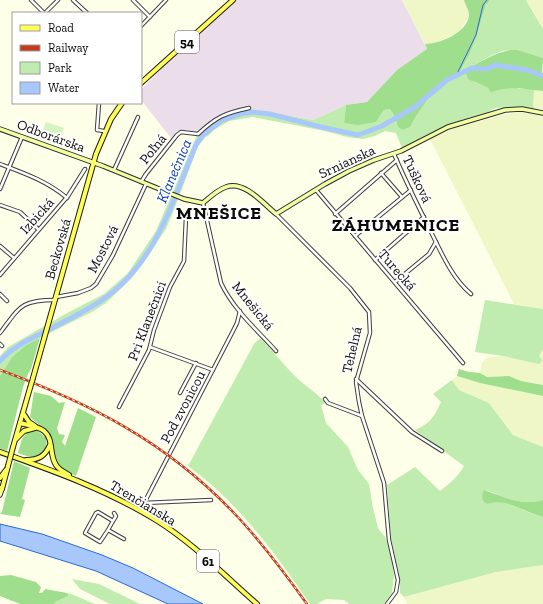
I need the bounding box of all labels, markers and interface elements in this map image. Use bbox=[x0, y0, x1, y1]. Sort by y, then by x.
legend bbox=[12, 12, 142, 104]
text: Road bbox=[48, 21, 74, 35]
road number: 54 bbox=[175, 31, 199, 53]
text: Railway bbox=[48, 41, 89, 55]
text: Park bbox=[48, 61, 73, 75]
text: Water bbox=[48, 81, 80, 95]
street label: Odborárska bbox=[15, 116, 88, 156]
street label: Poľná bbox=[136, 130, 170, 167]
water label: Klanečnica bbox=[153, 136, 195, 206]
street label: Srnianska bbox=[316, 141, 378, 182]
street label: Tušková bbox=[399, 152, 435, 206]
street label: Izbická bbox=[16, 194, 58, 238]
district label: MNEŠICE bbox=[176, 202, 262, 224]
district label: ZÁHUMENICE bbox=[332, 214, 460, 236]
street label: Beckovská bbox=[41, 216, 75, 281]
street label: Mostová bbox=[84, 222, 122, 276]
street label: Turecká bbox=[374, 246, 420, 294]
street label: Mnešická bbox=[228, 278, 278, 334]
street label: Pri Klanečnici bbox=[124, 279, 170, 363]
street label: Tehelná bbox=[338, 325, 366, 375]
street label: Pod zvonicou bbox=[157, 368, 209, 446]
street label: Trenčianska bbox=[107, 477, 179, 530]
road number: 61 bbox=[197, 550, 219, 572]

